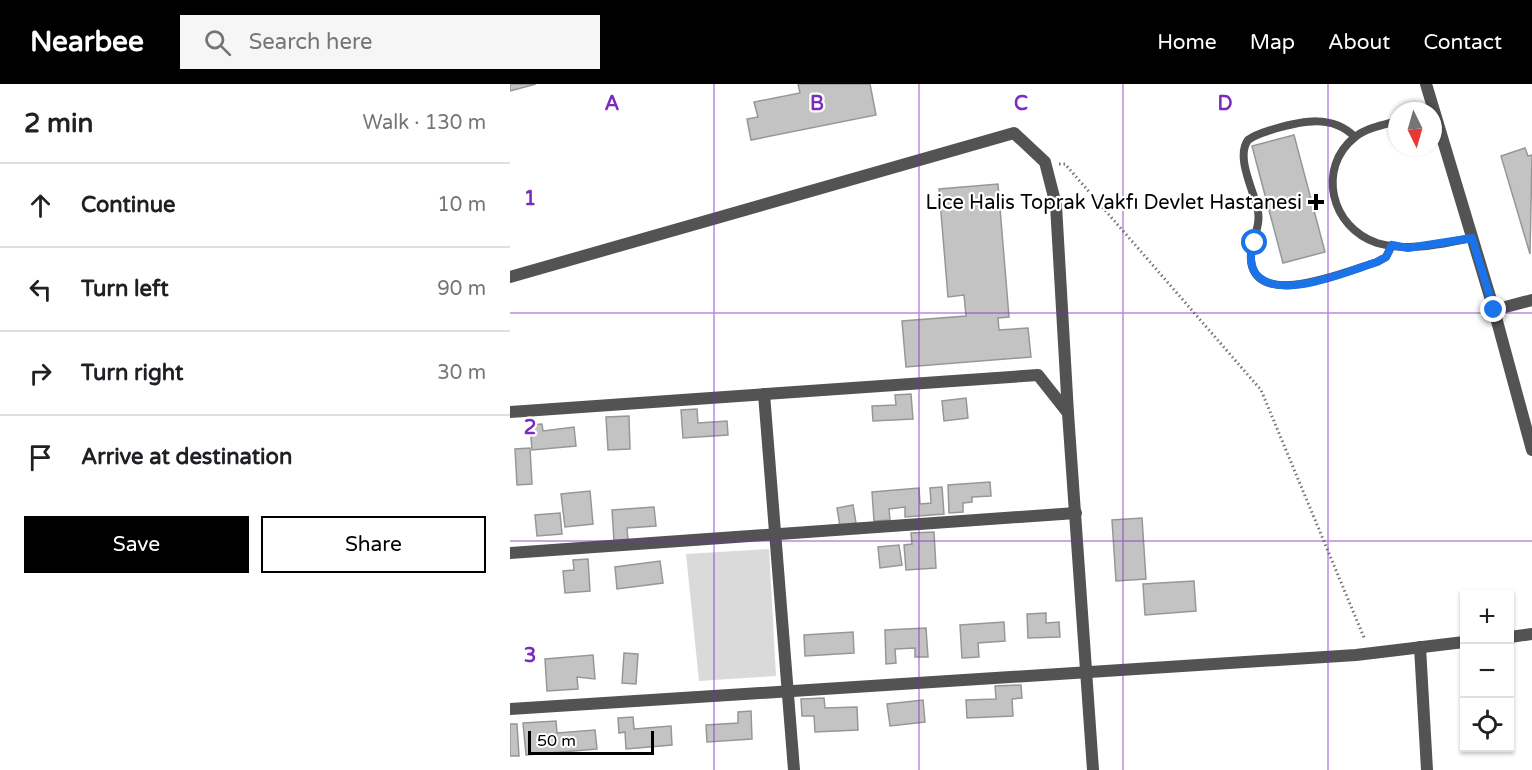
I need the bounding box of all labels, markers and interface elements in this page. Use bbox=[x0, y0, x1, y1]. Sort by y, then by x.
search box bbox=[180, 15, 600, 69]
text: Nearbee bbox=[30, 25, 144, 59]
icon: search bbox=[201, 26, 234, 59]
text: Search here bbox=[249, 29, 372, 55]
text: Home bbox=[1157, 30, 1217, 55]
text: Map bbox=[1250, 30, 1295, 55]
text: About bbox=[1328, 30, 1390, 55]
text: Contact bbox=[1423, 30, 1502, 55]
text: A bbox=[605, 92, 620, 116]
text: B bbox=[810, 92, 824, 116]
text: C bbox=[1014, 92, 1028, 116]
text: D bbox=[1217, 92, 1233, 116]
north arrow bbox=[1388, 102, 1442, 156]
text: 2 min bbox=[24, 108, 93, 139]
text: Walk · 130 m bbox=[363, 111, 486, 135]
text: 1 bbox=[524, 187, 536, 211]
icon: ahead bbox=[24, 189, 57, 222]
place label: Lice Halis Toprak Vakfı Devlet Hastanesi bbox=[925, 191, 1302, 215]
text: Continue bbox=[81, 192, 176, 218]
text: 10 m bbox=[437, 193, 486, 217]
marker: Lice Halis Toprak Vakfı Devlet Hastanesi bbox=[1307, 193, 1325, 211]
route start bbox=[1241, 229, 1267, 255]
icon: left bbox=[24, 273, 57, 306]
text: Turn left bbox=[81, 276, 169, 302]
text: 90 m bbox=[437, 277, 486, 301]
route end bbox=[1480, 296, 1506, 322]
icon: right bbox=[24, 357, 57, 390]
text: Turn right bbox=[81, 360, 183, 386]
text: 30 m bbox=[437, 361, 486, 385]
text: 2 bbox=[524, 416, 536, 440]
icon: arrive bbox=[24, 441, 57, 474]
text: Arrive at destination bbox=[81, 444, 292, 470]
button: Save bbox=[24, 516, 249, 573]
button: Share bbox=[261, 516, 486, 573]
map controls bbox=[1460, 590, 1514, 752]
button: + bbox=[1460, 590, 1514, 644]
text: 3 bbox=[524, 644, 536, 668]
button: − bbox=[1460, 644, 1514, 698]
button: locate bbox=[1460, 698, 1514, 752]
scale bar bbox=[528, 728, 654, 756]
text: 50 m bbox=[537, 731, 576, 751]

